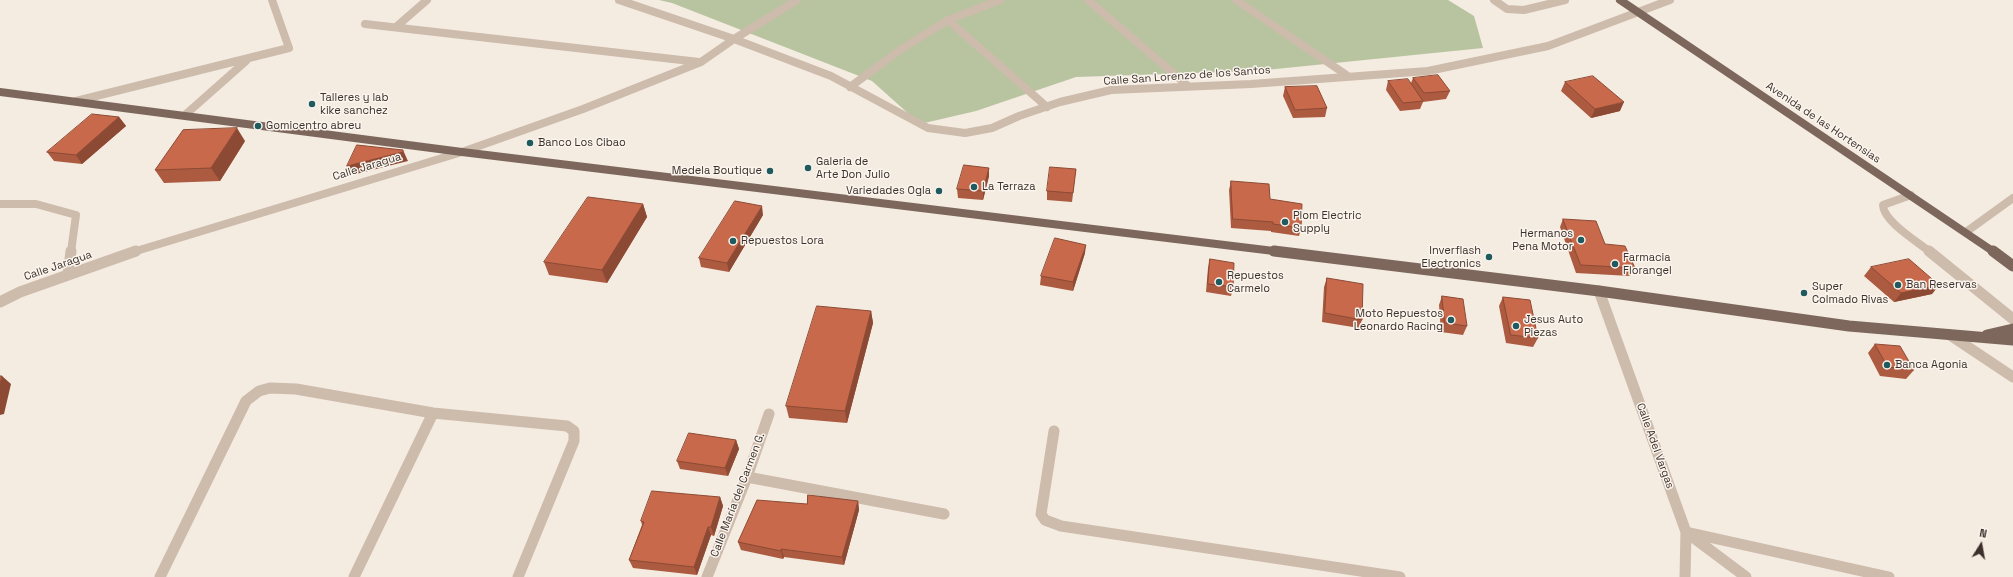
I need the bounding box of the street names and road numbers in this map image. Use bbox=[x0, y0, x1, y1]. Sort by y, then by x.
street label: Calle San Lorenzo de los Santos bbox=[1103, 64, 1271, 88]
street label: Avenida de las Hortensias bbox=[1763, 80, 1883, 166]
street label: Calle Jaragua bbox=[331, 150, 403, 184]
street label: Calle Jaragua bbox=[22, 248, 94, 284]
street label: Calle Adel Vargas bbox=[1633, 401, 1677, 491]
street label: Calle María del Carmen G. bbox=[708, 431, 768, 559]

